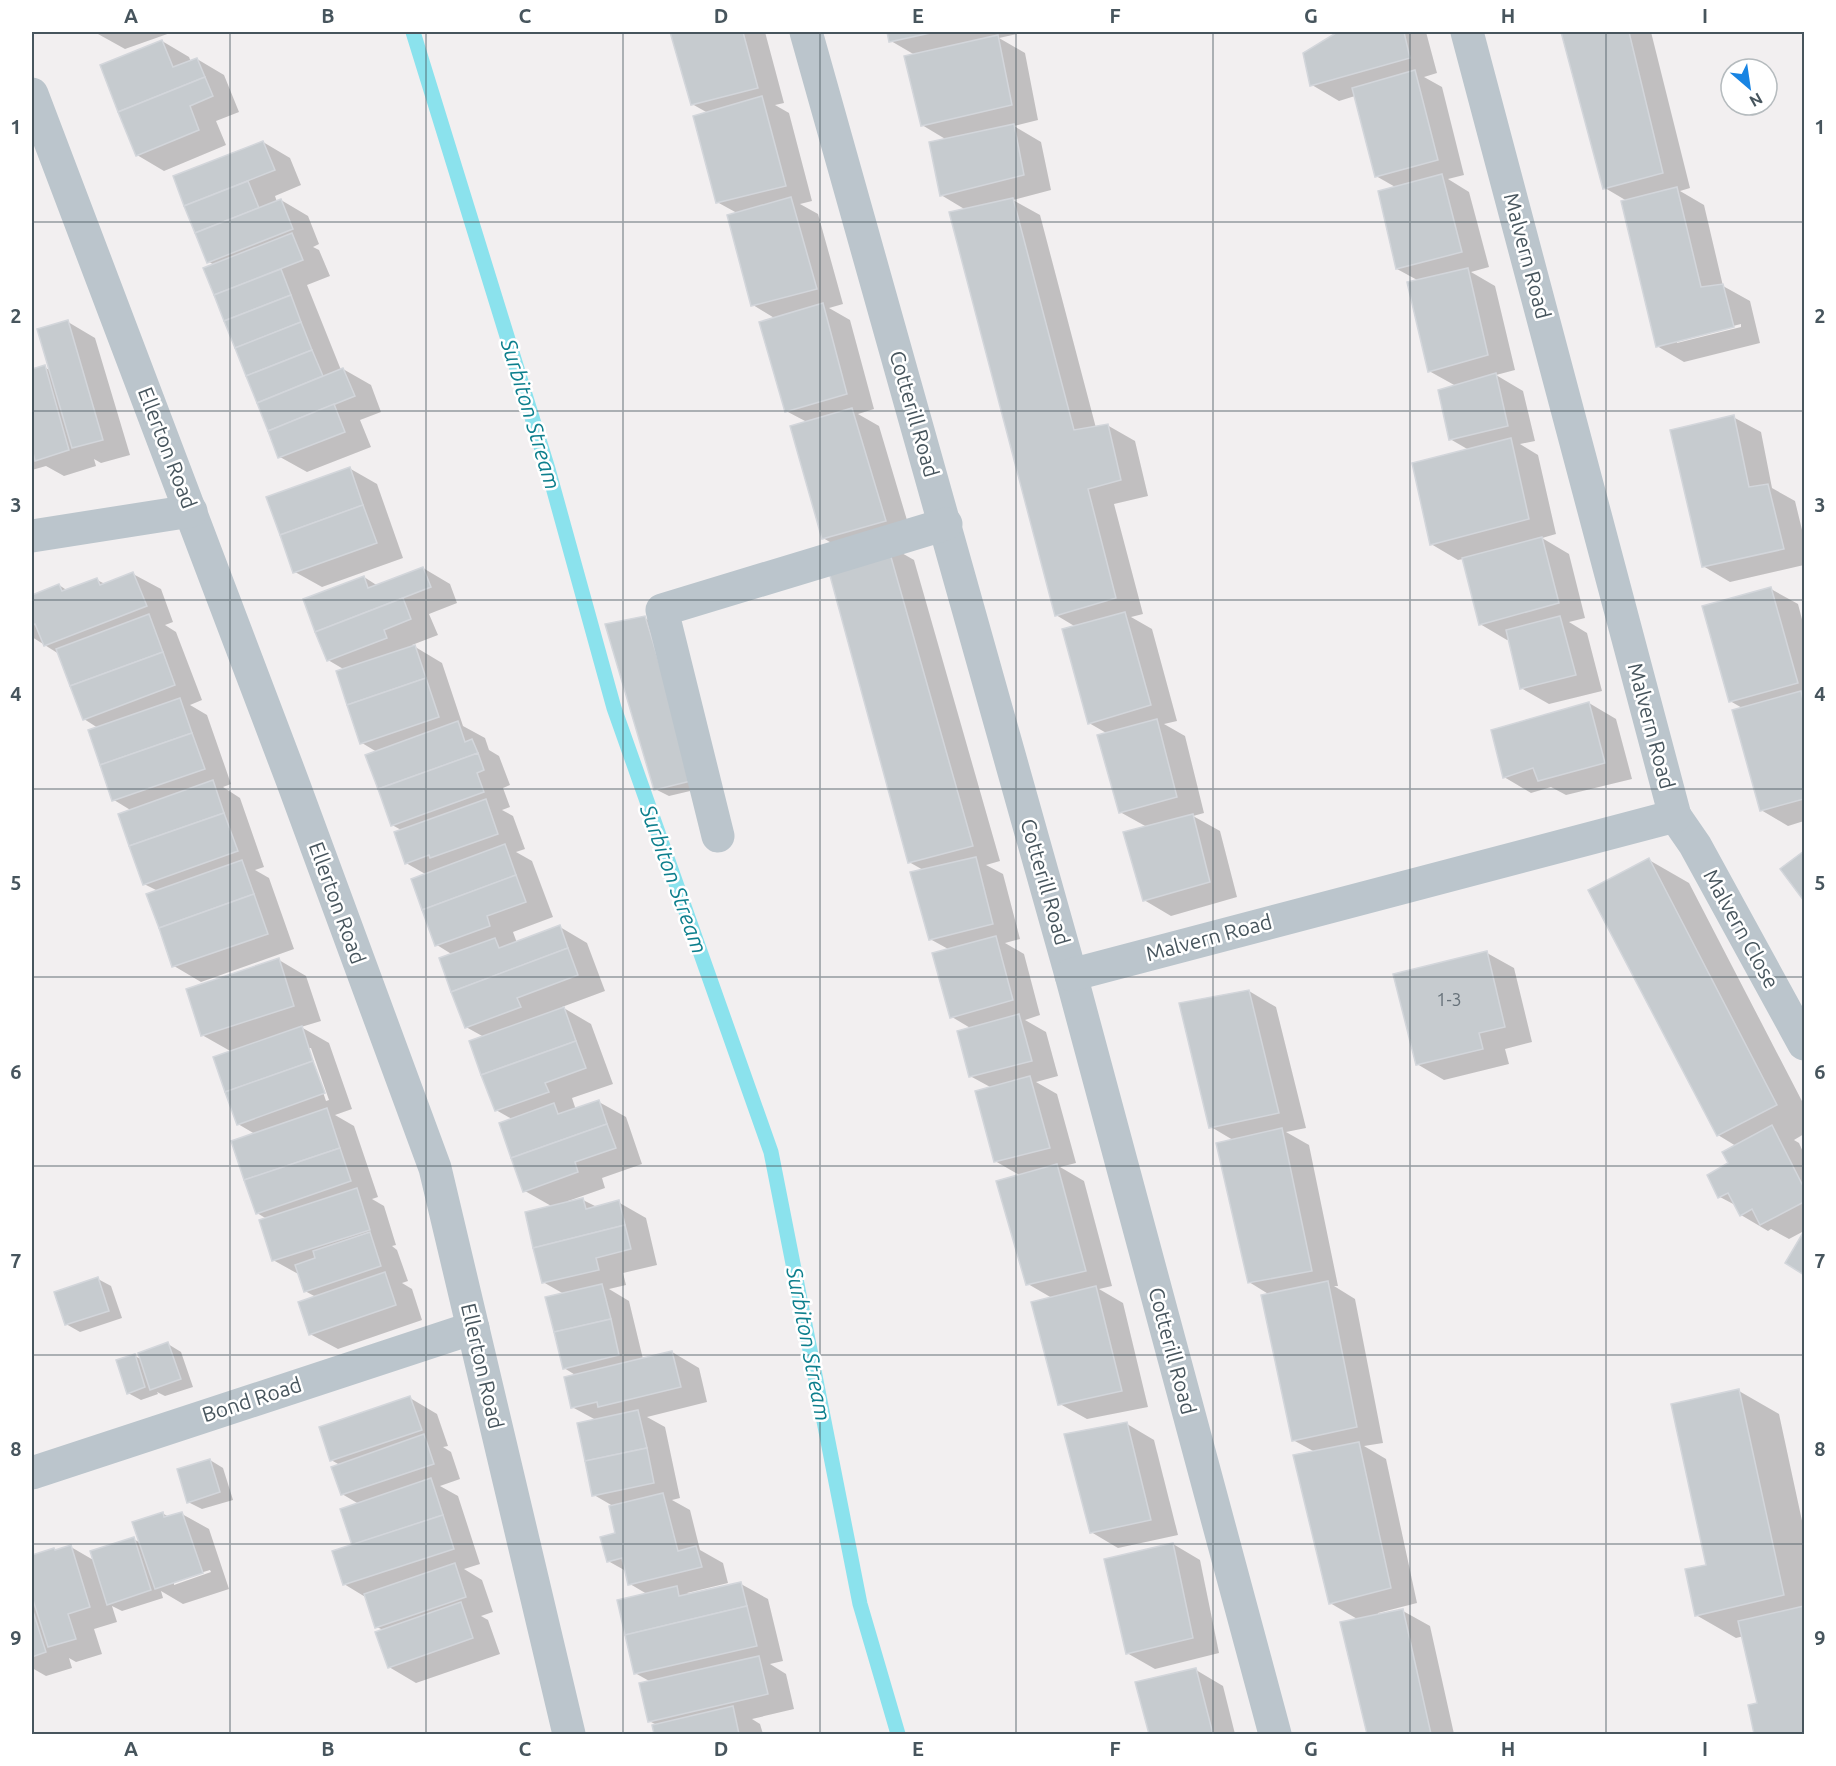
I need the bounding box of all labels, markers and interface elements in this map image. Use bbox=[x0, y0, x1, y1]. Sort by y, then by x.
text: A bbox=[124, 4, 138, 27]
text: B bbox=[321, 4, 335, 27]
text: C bbox=[519, 4, 532, 27]
text: D bbox=[714, 4, 728, 27]
text: E bbox=[912, 4, 924, 27]
text: F bbox=[1109, 4, 1121, 27]
text: G bbox=[1304, 4, 1318, 27]
text: H bbox=[1501, 4, 1515, 27]
text: I bbox=[1702, 4, 1708, 27]
north arrow bbox=[1719, 57, 1779, 117]
text: N bbox=[1747, 89, 1766, 111]
text: 1 bbox=[10, 115, 22, 138]
text: 1 bbox=[1814, 115, 1826, 138]
street label: Malvern Road bbox=[1500, 190, 1556, 321]
text: 2 bbox=[10, 304, 22, 327]
text: 2 bbox=[1814, 304, 1826, 327]
water label: Surbiton Stream bbox=[496, 335, 566, 492]
street label: Cotterill Road bbox=[885, 348, 944, 480]
street label: Ellerton Road bbox=[134, 384, 202, 512]
text: 3 bbox=[10, 493, 22, 516]
text: 3 bbox=[1814, 493, 1826, 516]
street label: Malvern Road bbox=[1624, 660, 1680, 791]
text: 4 bbox=[10, 682, 22, 705]
text: 4 bbox=[1814, 682, 1826, 705]
water label: Surbiton Stream bbox=[636, 800, 713, 956]
street label: Cotterill Road bbox=[1016, 816, 1075, 948]
street label: Ellerton Road bbox=[305, 838, 371, 967]
street label: Malvern Close bbox=[1699, 865, 1784, 992]
text: 5 bbox=[10, 871, 22, 894]
text: 5 bbox=[1814, 871, 1826, 894]
street label: Malvern Road bbox=[1143, 909, 1274, 965]
house number: 1-3 bbox=[1436, 989, 1462, 1009]
text: 6 bbox=[10, 1060, 22, 1083]
text: 6 bbox=[1814, 1060, 1826, 1083]
text: 7 bbox=[10, 1249, 22, 1272]
text: 7 bbox=[1814, 1249, 1826, 1272]
water label: Surbiton Stream bbox=[782, 1264, 837, 1423]
street label: Cotterill Road bbox=[1144, 1285, 1201, 1417]
street label: Ellerton Road bbox=[457, 1301, 509, 1431]
street label: Bond Road bbox=[199, 1372, 304, 1426]
text: 8 bbox=[10, 1437, 22, 1460]
text: 8 bbox=[1814, 1437, 1826, 1460]
text: 9 bbox=[10, 1626, 22, 1649]
text: 9 bbox=[1814, 1626, 1826, 1649]
text: A bbox=[124, 1737, 138, 1760]
text: B bbox=[321, 1737, 335, 1760]
text: C bbox=[519, 1737, 532, 1760]
text: D bbox=[714, 1737, 728, 1760]
text: E bbox=[912, 1737, 924, 1760]
text: F bbox=[1109, 1737, 1121, 1760]
text: G bbox=[1304, 1737, 1318, 1760]
text: H bbox=[1501, 1737, 1515, 1760]
text: I bbox=[1702, 1737, 1708, 1760]

